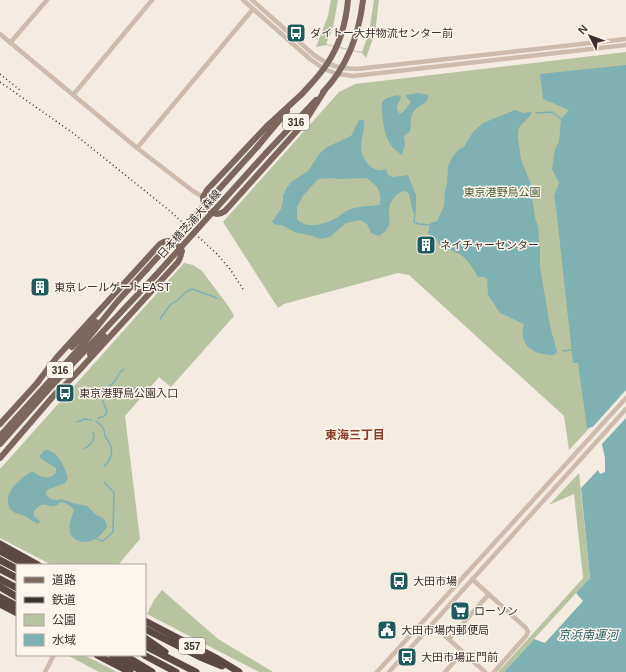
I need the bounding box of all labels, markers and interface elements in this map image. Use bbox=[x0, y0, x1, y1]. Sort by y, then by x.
north arrow bbox=[570, 16, 610, 56]
bus stop icon: ダイトー大井物流センター前 bbox=[285, 22, 307, 44]
text: N bbox=[575, 22, 590, 36]
place label: ダイトー大井物流センター前 bbox=[310, 27, 453, 39]
road number: 316 bbox=[283, 114, 309, 130]
park label: 東京港野鳥公園 bbox=[464, 186, 541, 198]
street label: 日本橋芝浦大森線 bbox=[155, 187, 223, 261]
building icon: ネイチャーセンター bbox=[415, 234, 437, 256]
place label: ネイチャーセンター bbox=[440, 239, 539, 251]
building icon: 東京レールゲートEAST bbox=[29, 276, 51, 298]
place label: 東京レールゲートEAST bbox=[54, 281, 171, 293]
road number: 316 bbox=[47, 362, 73, 378]
bus stop icon: 東京港野鳥公園入口 bbox=[54, 382, 76, 404]
place label: 東京港野鳥公園入口 bbox=[79, 387, 178, 399]
district label: 東海三丁目 bbox=[325, 428, 385, 442]
legend bbox=[16, 564, 146, 656]
bus stop icon: 大田市場 bbox=[388, 570, 410, 592]
text: 道路 bbox=[52, 573, 76, 587]
place label: 大田市場 bbox=[413, 575, 457, 587]
text: 鉄道 bbox=[52, 593, 76, 607]
supermarket icon: ローソン bbox=[449, 600, 471, 622]
place label: ローソン bbox=[474, 605, 518, 617]
text: 公園 bbox=[52, 613, 76, 627]
public building icon: 大田市場内郵便局 bbox=[376, 619, 398, 641]
place label: 大田市場内郵便局 bbox=[401, 624, 489, 636]
water label: 京浜南運河 bbox=[558, 628, 620, 642]
text: 水域 bbox=[52, 633, 76, 647]
road number: 357 bbox=[179, 638, 205, 654]
bus stop icon: 大田市場正門前 bbox=[396, 646, 418, 668]
place label: 大田市場正門前 bbox=[421, 651, 498, 663]

